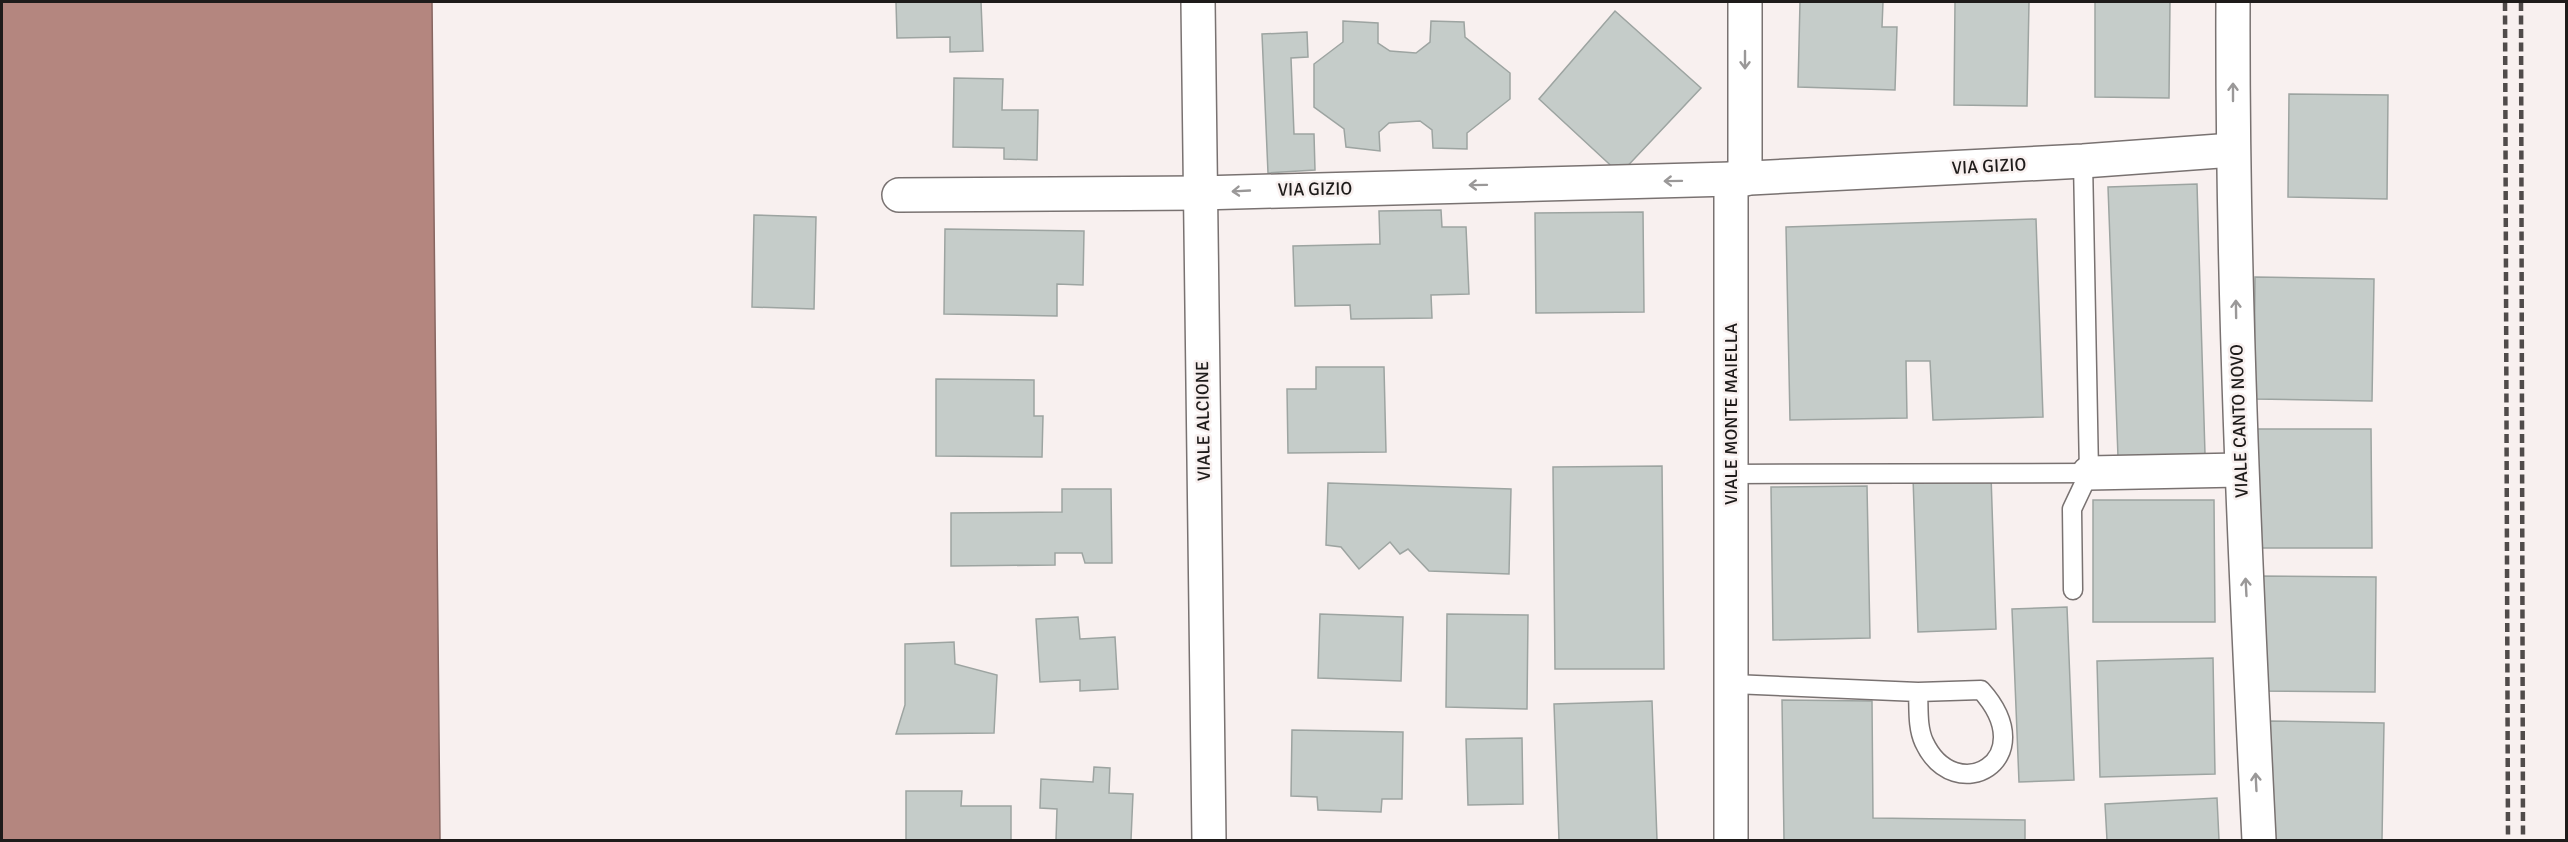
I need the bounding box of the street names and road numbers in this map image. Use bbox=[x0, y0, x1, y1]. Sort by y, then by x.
street label: VIA GIZIO bbox=[1951, 153, 2027, 179]
street label: VIA GIZIO bbox=[1277, 177, 1353, 201]
street label: VIALE MONTE MAIELLA bbox=[1720, 323, 1742, 505]
street label: VIALE CANTO NOVO bbox=[2225, 344, 2253, 498]
street label: VIALE ALCIONE bbox=[1191, 361, 1215, 481]

